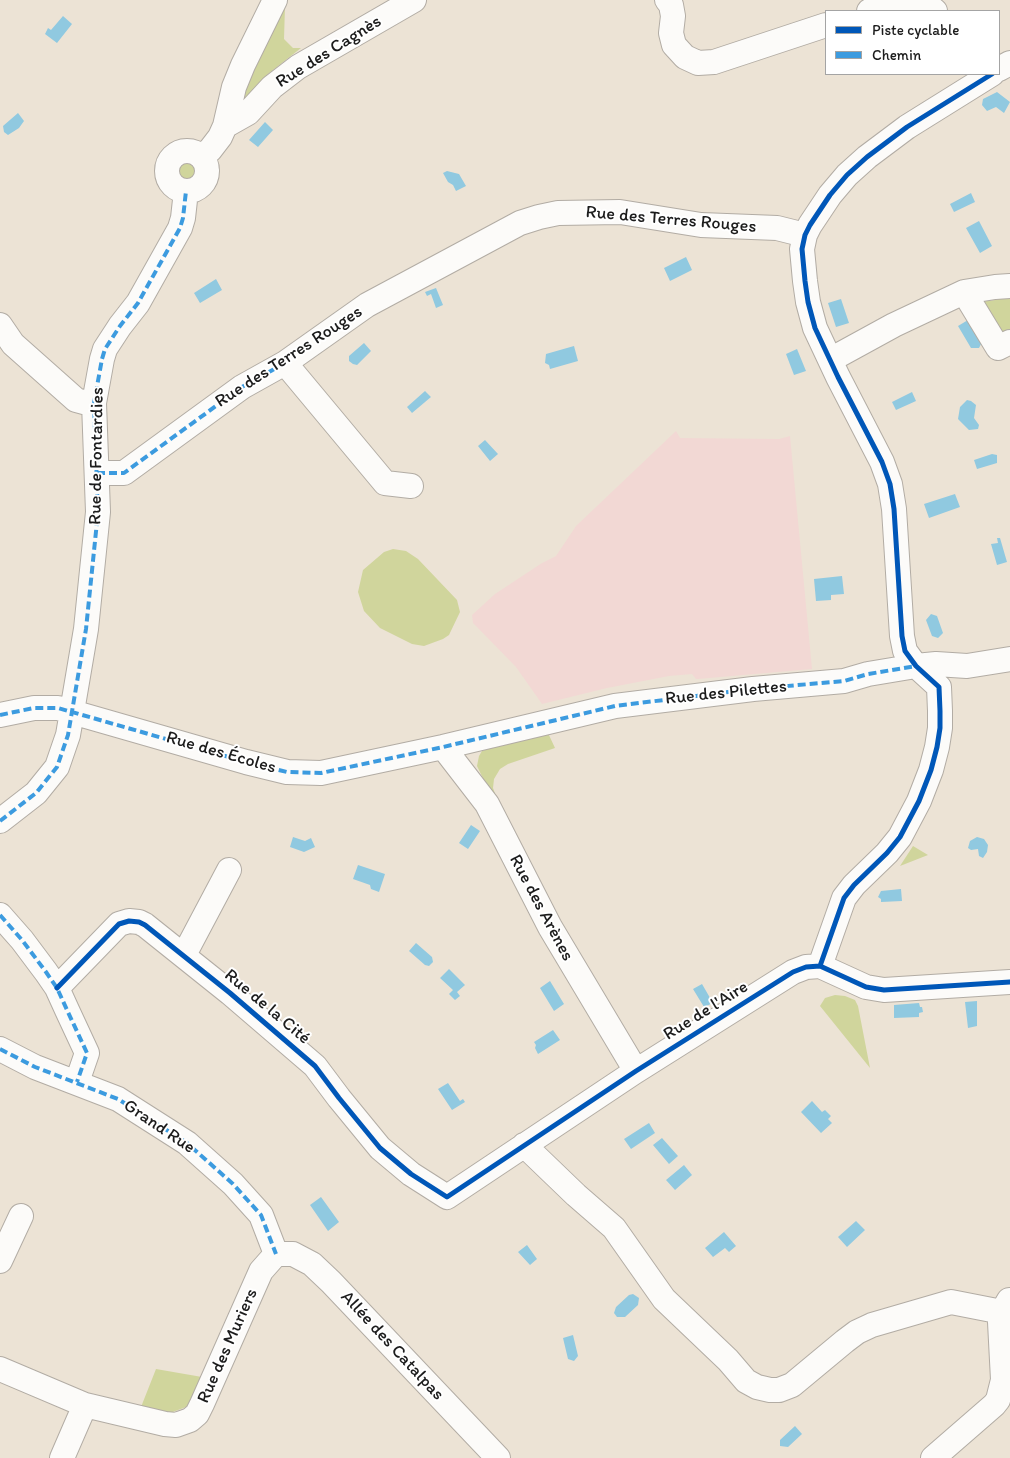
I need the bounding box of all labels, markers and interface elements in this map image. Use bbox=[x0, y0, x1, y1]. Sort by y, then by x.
legend bbox=[825, 10, 1000, 75]
street label: Rue des Cagnès bbox=[272, 11, 386, 93]
text: Piste cyclable bbox=[872, 21, 959, 39]
text: Chemin bbox=[872, 46, 921, 64]
street label: Rue des Terres Rouges bbox=[585, 202, 757, 238]
street label: Rue des Terres Rouges bbox=[211, 301, 367, 413]
street label: Rue de Fontardies bbox=[85, 387, 109, 525]
street label: Rue des Pilettes bbox=[664, 676, 788, 710]
street label: Rue des Écoles bbox=[164, 727, 278, 779]
street label: Rue des Arènes bbox=[504, 851, 578, 965]
street label: Rue de la Cité bbox=[219, 965, 315, 1049]
street label: Rue de l'Aire bbox=[660, 976, 752, 1046]
street label: Grand Rue bbox=[119, 1095, 199, 1159]
street label: Rue des Muriers bbox=[193, 1285, 263, 1407]
street label: Allée des Catalpas bbox=[336, 1287, 448, 1405]

